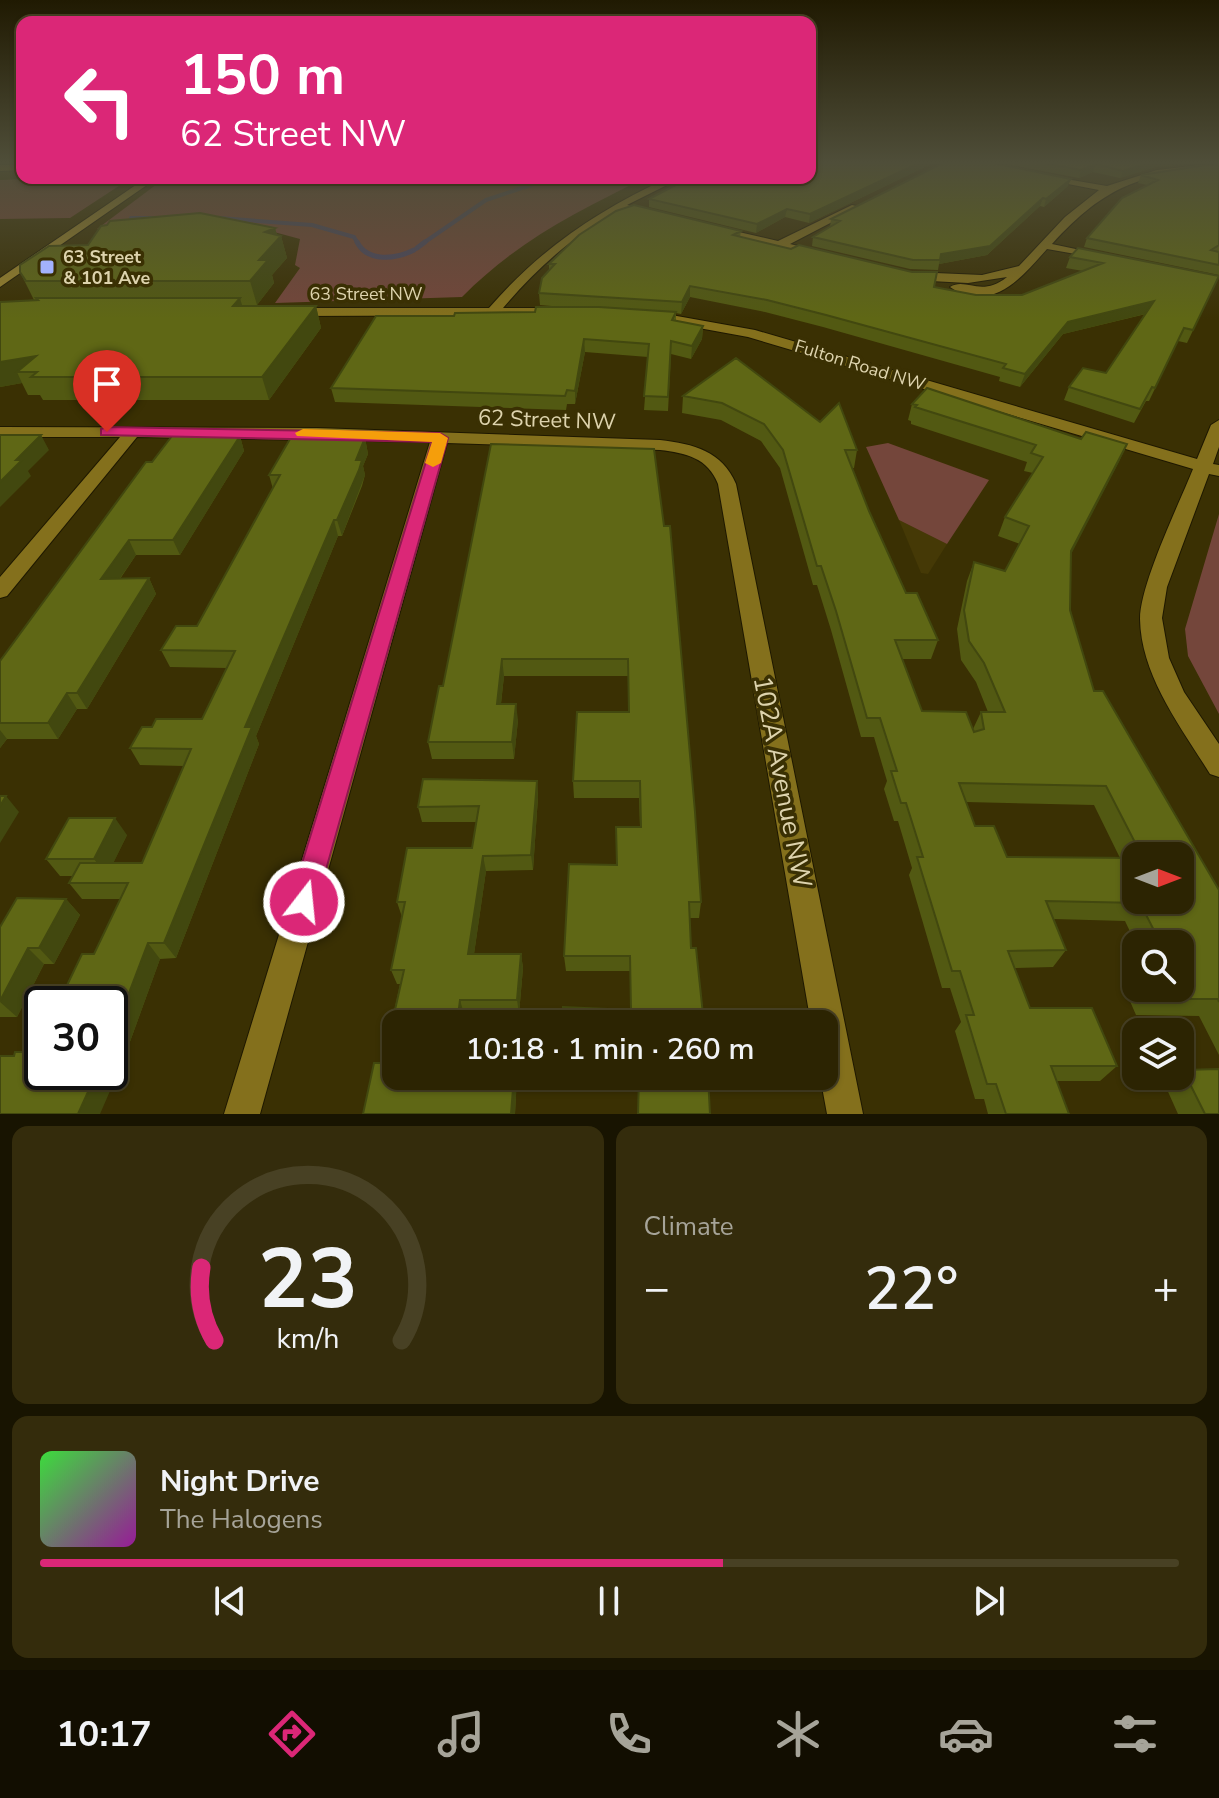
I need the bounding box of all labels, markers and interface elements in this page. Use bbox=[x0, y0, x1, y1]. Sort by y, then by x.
text: 150 m bbox=[180, 37, 345, 114]
icon: left bbox=[48, 48, 152, 152]
text: 62 Street NW bbox=[180, 110, 406, 159]
place label: 63 Street & 101 Ave bbox=[63, 245, 150, 290]
marker: 63 Street & 101 Ave bbox=[38, 258, 56, 276]
street label: 63 Street NW bbox=[309, 282, 423, 306]
street label: Fulton Road NW bbox=[792, 334, 929, 396]
pin bbox=[73, 350, 141, 432]
icon: arrive bbox=[85, 362, 129, 406]
street label: 62 Street NW bbox=[477, 403, 617, 437]
street label: 102A Avenue NW bbox=[745, 673, 820, 891]
north arrow bbox=[1122, 842, 1194, 914]
map controls bbox=[1122, 842, 1194, 1090]
position arrow bbox=[262, 860, 346, 944]
button: search bbox=[1122, 930, 1194, 1002]
speed limit sign: 30 bbox=[24, 986, 128, 1090]
button: layers bbox=[1122, 1018, 1194, 1090]
text: 10:18 · 1 min · 260 m bbox=[465, 1029, 755, 1070]
text: Climate bbox=[644, 1209, 734, 1244]
text: 23 bbox=[258, 1223, 358, 1336]
text: 22° bbox=[864, 1248, 959, 1330]
text: − bbox=[644, 1259, 670, 1319]
text: + bbox=[1153, 1259, 1179, 1319]
text: km/h bbox=[276, 1319, 339, 1358]
text: Night Drive bbox=[160, 1461, 319, 1502]
text: The Halogens bbox=[160, 1502, 323, 1537]
icon: previous bbox=[208, 1579, 252, 1623]
icon: pause bbox=[587, 1579, 631, 1623]
icon: next bbox=[967, 1579, 1011, 1623]
icon: directions bbox=[264, 1706, 320, 1762]
icon: music bbox=[433, 1706, 489, 1762]
icon: phone bbox=[601, 1706, 657, 1762]
icon: climate bbox=[770, 1706, 826, 1762]
icon: car bbox=[938, 1706, 994, 1762]
icon: filters bbox=[1107, 1706, 1163, 1762]
text: 10:17 bbox=[56, 1710, 152, 1759]

